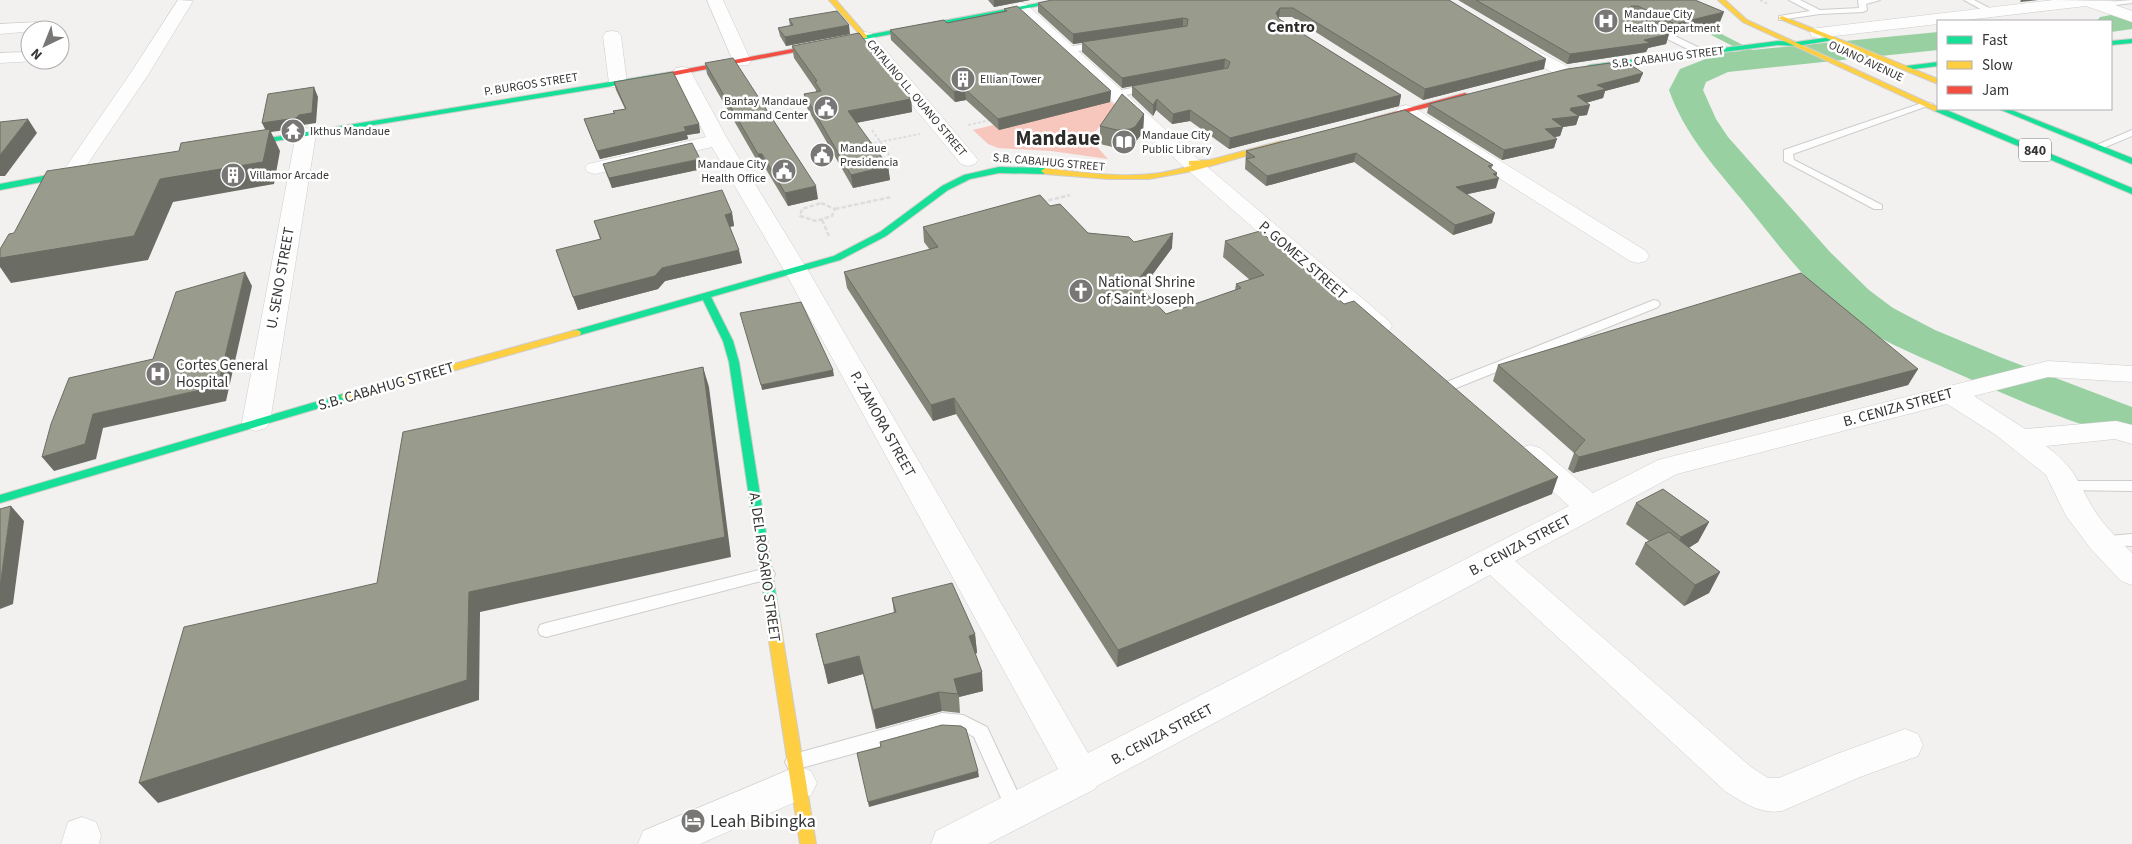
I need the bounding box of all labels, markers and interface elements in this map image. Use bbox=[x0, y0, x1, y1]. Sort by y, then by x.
place label: Mandaue City Health Department bbox=[1624, 6, 1720, 37]
hospital icon: Mandaue City Health Department bbox=[1593, 8, 1619, 34]
district label: Centro bbox=[1267, 16, 1315, 38]
north arrow bbox=[20, 20, 70, 70]
legend bbox=[1937, 20, 2112, 110]
text: Fast bbox=[1982, 30, 2008, 51]
street label: CATALINO LL. OUANO STREET bbox=[863, 36, 971, 161]
street label: OUANO AVENUE bbox=[1826, 37, 1906, 86]
street label: S.B. CABAHUG STREET bbox=[1611, 42, 1726, 73]
text: N bbox=[27, 43, 47, 64]
text: Slow bbox=[1982, 55, 2013, 76]
building icon: Ellian Tower bbox=[950, 66, 976, 92]
street label: P. BURGOS STREET bbox=[483, 69, 580, 100]
place label: Ellian Tower bbox=[980, 71, 1042, 88]
text: Jam bbox=[1982, 80, 2009, 101]
place label: Bantay Mandaue Command Center bbox=[720, 93, 809, 124]
public building icon: Bantay Mandaue Command Center bbox=[813, 95, 839, 121]
temple icon: Ikthus Mandaue bbox=[280, 118, 306, 144]
place label: Ikthus Mandaue bbox=[310, 123, 390, 140]
district label: Mandaue bbox=[1016, 123, 1101, 153]
place label: Mandaue City Public Library bbox=[1142, 127, 1212, 158]
library icon: Mandaue City Public Library bbox=[1111, 129, 1137, 155]
road number: 840 bbox=[2019, 138, 2051, 162]
place label: Mandaue Presidencia bbox=[840, 140, 898, 171]
public building icon: Mandaue Presidencia bbox=[809, 142, 835, 168]
street label: S.B. CABAHUG STREET bbox=[992, 149, 1106, 176]
place label: Mandaue City Health Office bbox=[698, 156, 766, 187]
public building icon: Mandaue City Health Office bbox=[771, 158, 797, 184]
building icon: Villamor Arcade bbox=[220, 162, 246, 188]
place label: Villamor Arcade bbox=[250, 167, 329, 184]
street label: P. GOMEZ STREET bbox=[1254, 216, 1351, 305]
street label: U. SENO STREET bbox=[261, 226, 300, 331]
place label: National Shrine of Saint Joseph bbox=[1098, 272, 1195, 310]
church icon: National Shrine of Saint Joseph bbox=[1068, 278, 1094, 304]
place label: Cortes General Hospital bbox=[176, 355, 268, 393]
street label: S.B. CABAHUG STREET bbox=[316, 357, 457, 416]
hospital icon: Cortes General Hospital bbox=[145, 361, 171, 387]
street label: P. ZAMORA STREET bbox=[845, 367, 920, 481]
street label: B. CENIZA STREET bbox=[1841, 383, 1955, 432]
street label: A. DEL ROSARIO STREET bbox=[744, 491, 785, 643]
street label: B. CENIZA STREET bbox=[1465, 510, 1575, 581]
street label: B. CENIZA STREET bbox=[1107, 699, 1217, 770]
hotel icon: Leah Bibingka bbox=[680, 808, 706, 834]
place label: Leah Bibingka bbox=[710, 809, 816, 834]

